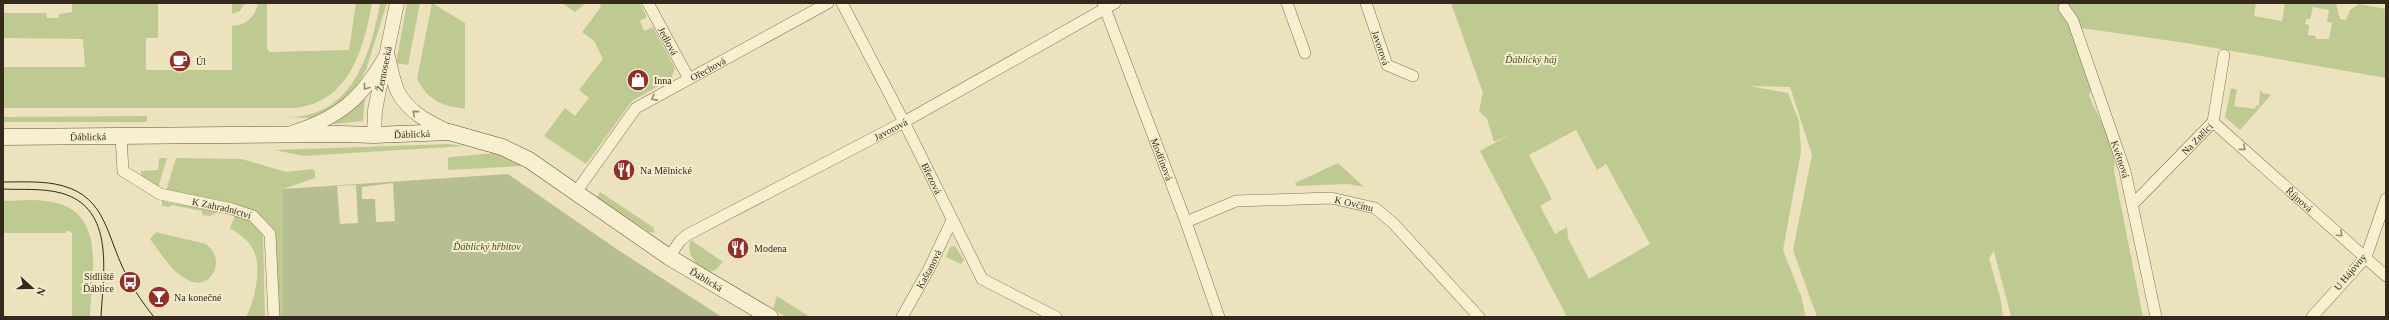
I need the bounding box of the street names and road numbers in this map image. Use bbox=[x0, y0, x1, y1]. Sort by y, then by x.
street label: Jedlová bbox=[656, 25, 681, 57]
street label: Javorová bbox=[1370, 29, 1392, 67]
street label: Žernosecká bbox=[373, 45, 394, 93]
street label: Ořechová bbox=[688, 54, 728, 83]
street label: Javorová bbox=[872, 116, 910, 142]
street label: Na Znělci bbox=[2179, 120, 2215, 157]
street label: Ďáblická bbox=[394, 127, 431, 140]
street label: Ďáblická bbox=[70, 131, 107, 142]
street label: Modřínová bbox=[1149, 136, 1175, 182]
street label: Květnová bbox=[2109, 139, 2132, 179]
street label: Březová bbox=[920, 161, 945, 196]
street label: Říjnová bbox=[2284, 184, 2316, 214]
street label: K Ovčínu bbox=[1334, 194, 1374, 213]
street label: K Zahradnictví bbox=[191, 195, 253, 221]
street label: Kaštanová bbox=[914, 247, 943, 290]
street label: U Hájovny bbox=[2332, 252, 2368, 292]
street label: Ďáblická bbox=[688, 265, 725, 293]

